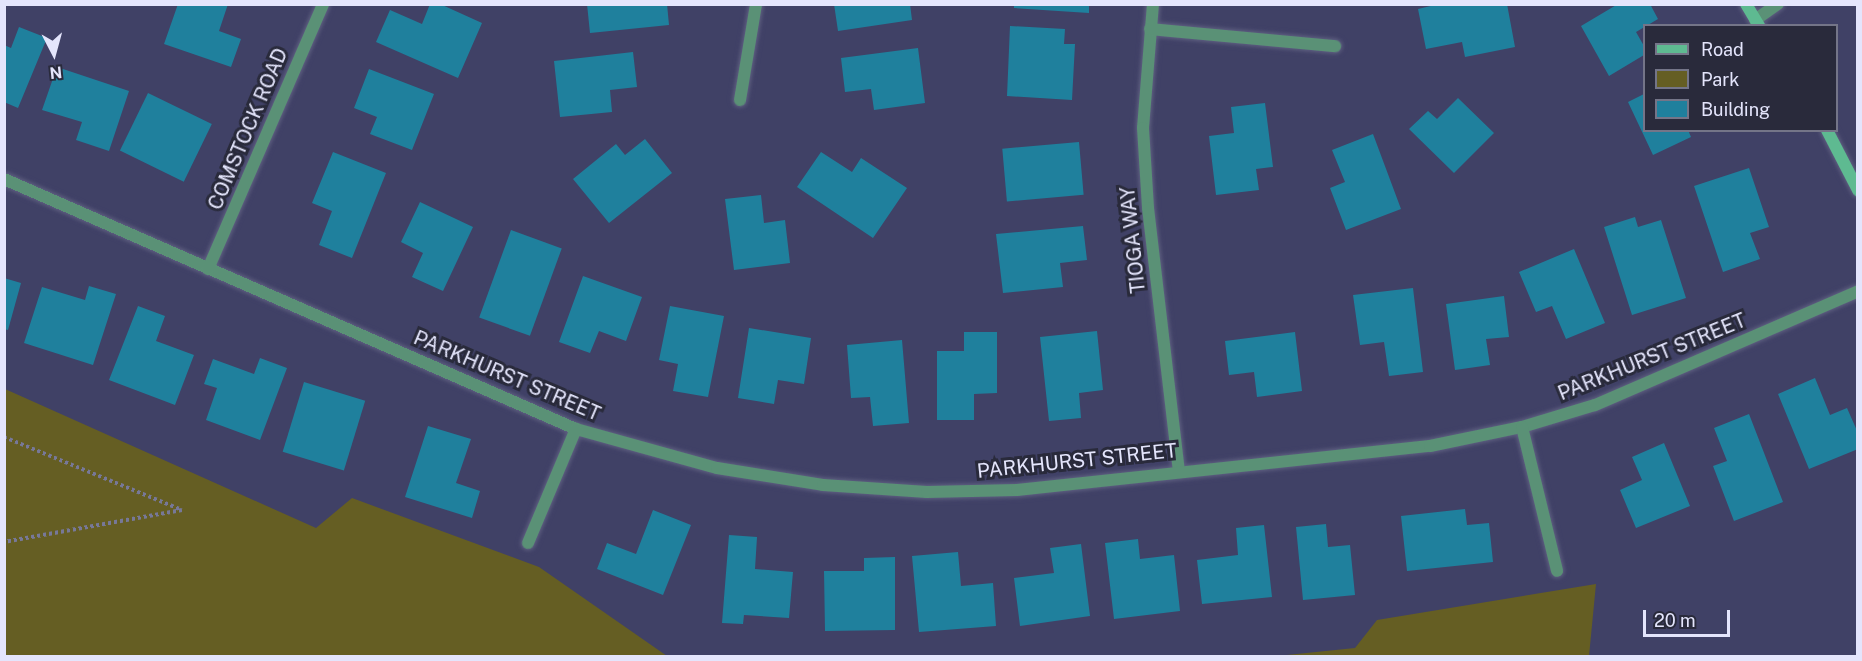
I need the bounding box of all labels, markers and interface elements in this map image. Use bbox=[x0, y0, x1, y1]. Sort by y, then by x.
north arrow bbox=[24, 24, 84, 84]
legend bbox=[1643, 24, 1838, 132]
text: Road bbox=[1701, 39, 1744, 60]
street label: COMSTOCK ROAD bbox=[203, 45, 293, 213]
text: N bbox=[49, 62, 63, 82]
text: Park bbox=[1701, 69, 1739, 90]
text: Building bbox=[1701, 99, 1770, 120]
street label: TIOGA WAY bbox=[1115, 185, 1151, 295]
street label: PARKHURST STREET bbox=[1554, 308, 1750, 406]
street label: PARKHURST STREET bbox=[410, 326, 604, 426]
street label: PARKHURST STREET bbox=[976, 439, 1178, 483]
scale bar bbox=[1646, 598, 1733, 636]
text: 20 m bbox=[1654, 610, 1696, 631]

